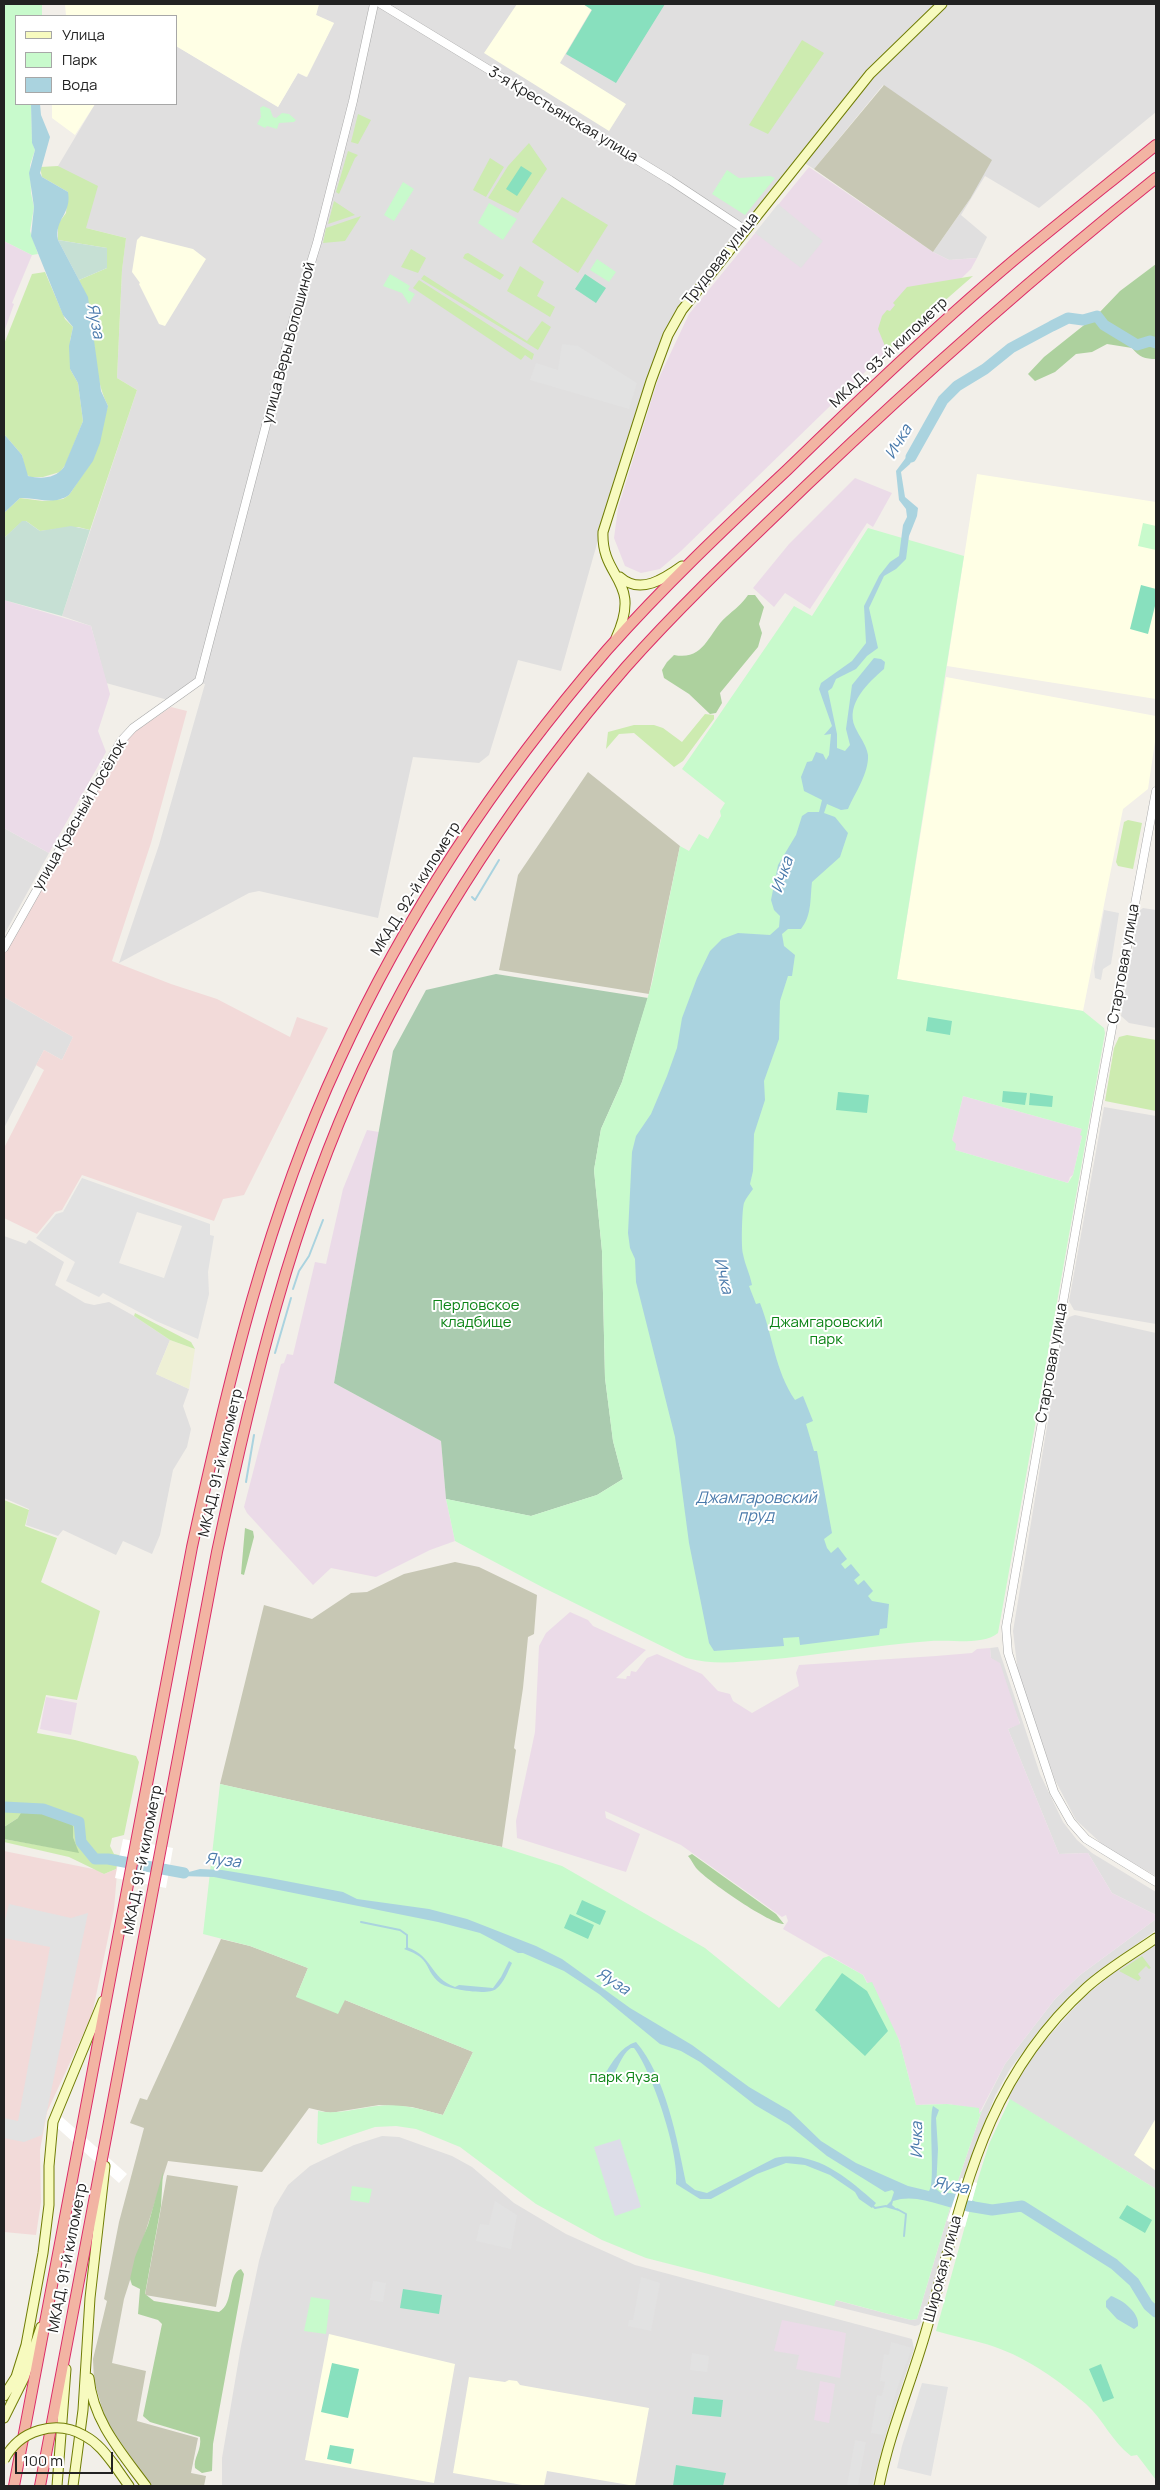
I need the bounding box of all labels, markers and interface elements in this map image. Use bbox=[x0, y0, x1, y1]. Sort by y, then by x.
legend bbox=[15, 15, 178, 105]
text: Улица bbox=[62, 24, 105, 45]
text: Парк bbox=[62, 49, 97, 70]
street label: 3-я Крестьянская улица bbox=[485, 63, 641, 167]
text: Вода bbox=[62, 74, 97, 95]
street label: Трудовая улица bbox=[679, 209, 763, 309]
street label: улица Веры Волошиной bbox=[259, 260, 319, 426]
street label: МКАД, 93-й километр bbox=[827, 294, 951, 412]
water label: Яуза bbox=[82, 302, 108, 340]
water label: Ичка bbox=[881, 421, 917, 463]
street label: улица Красный Посёлок bbox=[29, 736, 131, 894]
street label: МКАД, 92-й километр bbox=[367, 819, 465, 959]
water label: Ичка bbox=[768, 855, 798, 895]
street label: Стартовая улица bbox=[1105, 903, 1143, 1025]
water label: Ичка bbox=[710, 1256, 736, 1296]
park label: Перловское кладбище bbox=[433, 1297, 519, 1332]
street label: Стартовая улица bbox=[1033, 1302, 1071, 1424]
park label: Джамгаровский парк bbox=[769, 1314, 883, 1349]
street label: МКАД, 91-й километр bbox=[195, 1387, 247, 1539]
water label: Джамгаровский пруд bbox=[695, 1489, 817, 1527]
street label: МКАД, 91-й километр bbox=[120, 1784, 166, 1936]
water label: Яуза bbox=[204, 1850, 242, 1872]
water label: Яуза bbox=[593, 1964, 633, 2000]
park label: парк Яуза bbox=[589, 2069, 659, 2087]
water label: Ичка bbox=[908, 2122, 928, 2158]
water label: Яуза bbox=[932, 2173, 970, 2199]
street label: МКАД, 91-й километр bbox=[45, 2182, 91, 2334]
street label: Широкая улица bbox=[920, 2214, 966, 2324]
scale bar bbox=[18, 2442, 115, 2474]
text: 100 m bbox=[23, 2450, 63, 2471]

